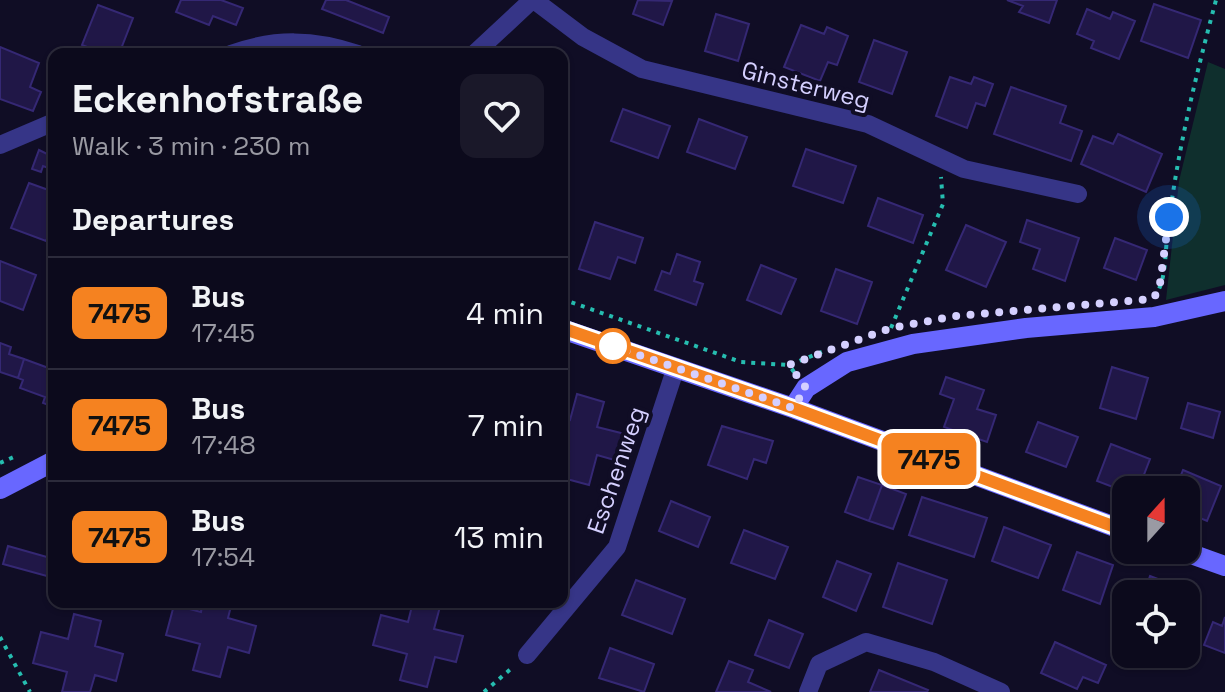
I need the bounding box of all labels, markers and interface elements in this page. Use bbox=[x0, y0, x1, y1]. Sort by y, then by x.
street label: Ginsterweg bbox=[739, 54, 873, 116]
button: heart bbox=[460, 74, 544, 158]
text: Eckenhofstraße bbox=[72, 75, 364, 123]
text: Walk · 3 min · 230 m bbox=[72, 129, 310, 163]
your location bbox=[1149, 197, 1189, 237]
text: Departures bbox=[72, 200, 234, 239]
text: Bus bbox=[191, 277, 245, 316]
text: 4 min bbox=[466, 294, 544, 333]
text: 7475 bbox=[88, 295, 151, 331]
text: 17:45 bbox=[191, 316, 255, 350]
unlabelled marker bbox=[596, 329, 630, 363]
text: Bus bbox=[191, 389, 245, 428]
street label: Eschenweg bbox=[580, 402, 652, 538]
text: 7 min bbox=[468, 406, 544, 445]
text: 7475 bbox=[88, 407, 151, 443]
text: 17:48 bbox=[191, 428, 256, 462]
line badge: 7475 bbox=[873, 433, 985, 485]
text: 7475 bbox=[897, 441, 961, 477]
north arrow bbox=[1112, 476, 1200, 564]
map controls bbox=[1112, 476, 1200, 668]
text: Bus bbox=[191, 501, 245, 540]
text: 13 min bbox=[454, 518, 544, 557]
text: 7475 bbox=[88, 519, 151, 555]
text: 17:54 bbox=[191, 540, 255, 574]
button: locate bbox=[1112, 580, 1200, 668]

